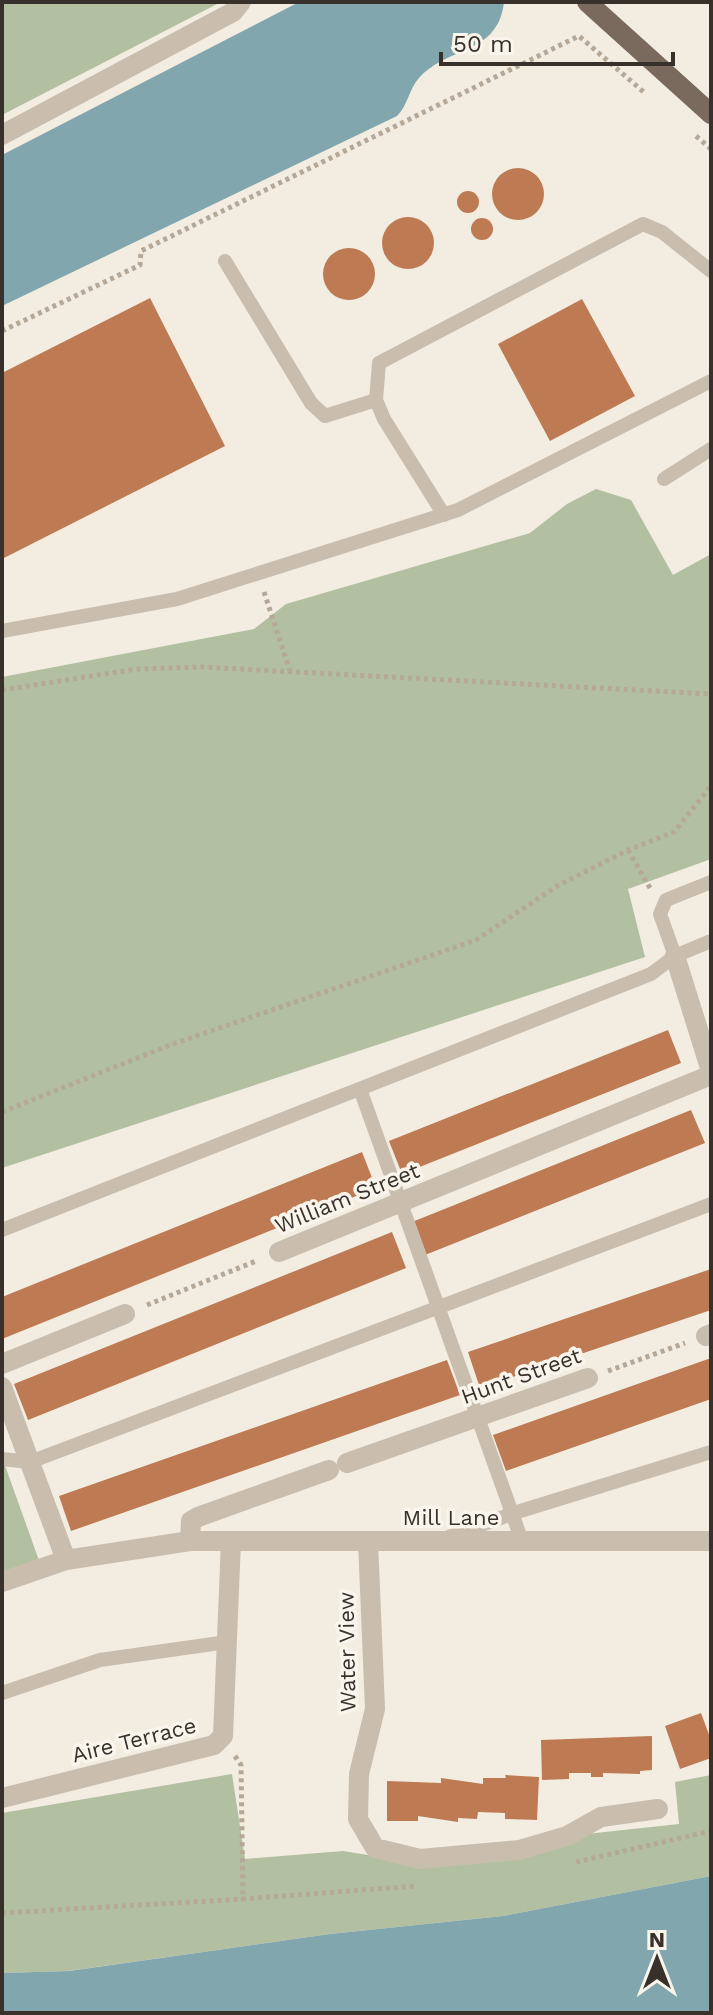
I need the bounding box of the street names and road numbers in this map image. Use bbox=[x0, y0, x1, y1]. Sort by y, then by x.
street label: William Street bbox=[271, 1158, 423, 1238]
street label: Hunt Street bbox=[458, 1343, 584, 1409]
street label: Mill Lane bbox=[403, 1505, 499, 1530]
street label: Water View bbox=[333, 1592, 361, 1712]
street label: Aire Terrace bbox=[69, 1712, 199, 1768]

